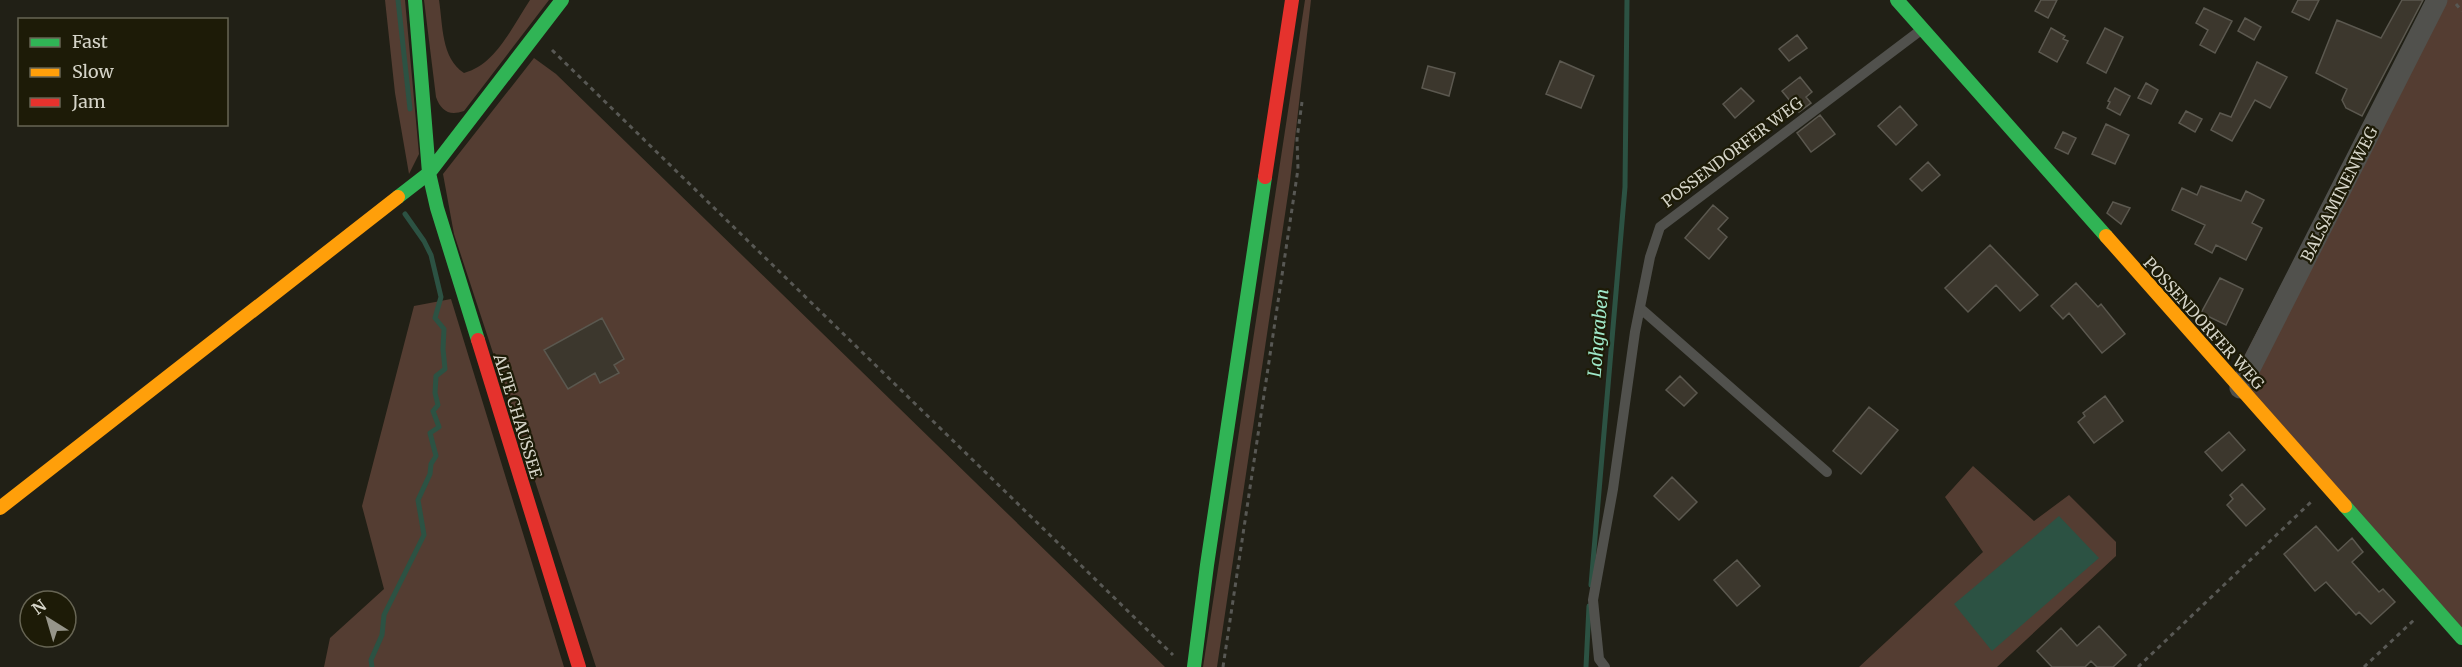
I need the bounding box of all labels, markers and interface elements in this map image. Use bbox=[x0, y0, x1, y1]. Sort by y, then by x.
legend bbox=[18, 18, 228, 126]
text: Fast bbox=[72, 30, 108, 53]
text: Slow bbox=[72, 60, 115, 83]
text: Jam bbox=[71, 90, 106, 113]
street label: POSSENDORFER WEG bbox=[1658, 92, 1807, 211]
street label: BALSAMINENWEG bbox=[2296, 123, 2382, 265]
street label: POSSENDORFER WEG bbox=[2139, 253, 2269, 394]
water label: Lohgraben bbox=[1583, 288, 1613, 378]
street label: ALTE CHAUSSEE bbox=[489, 350, 547, 482]
north arrow bbox=[18, 589, 78, 649]
text: N bbox=[28, 595, 50, 619]

